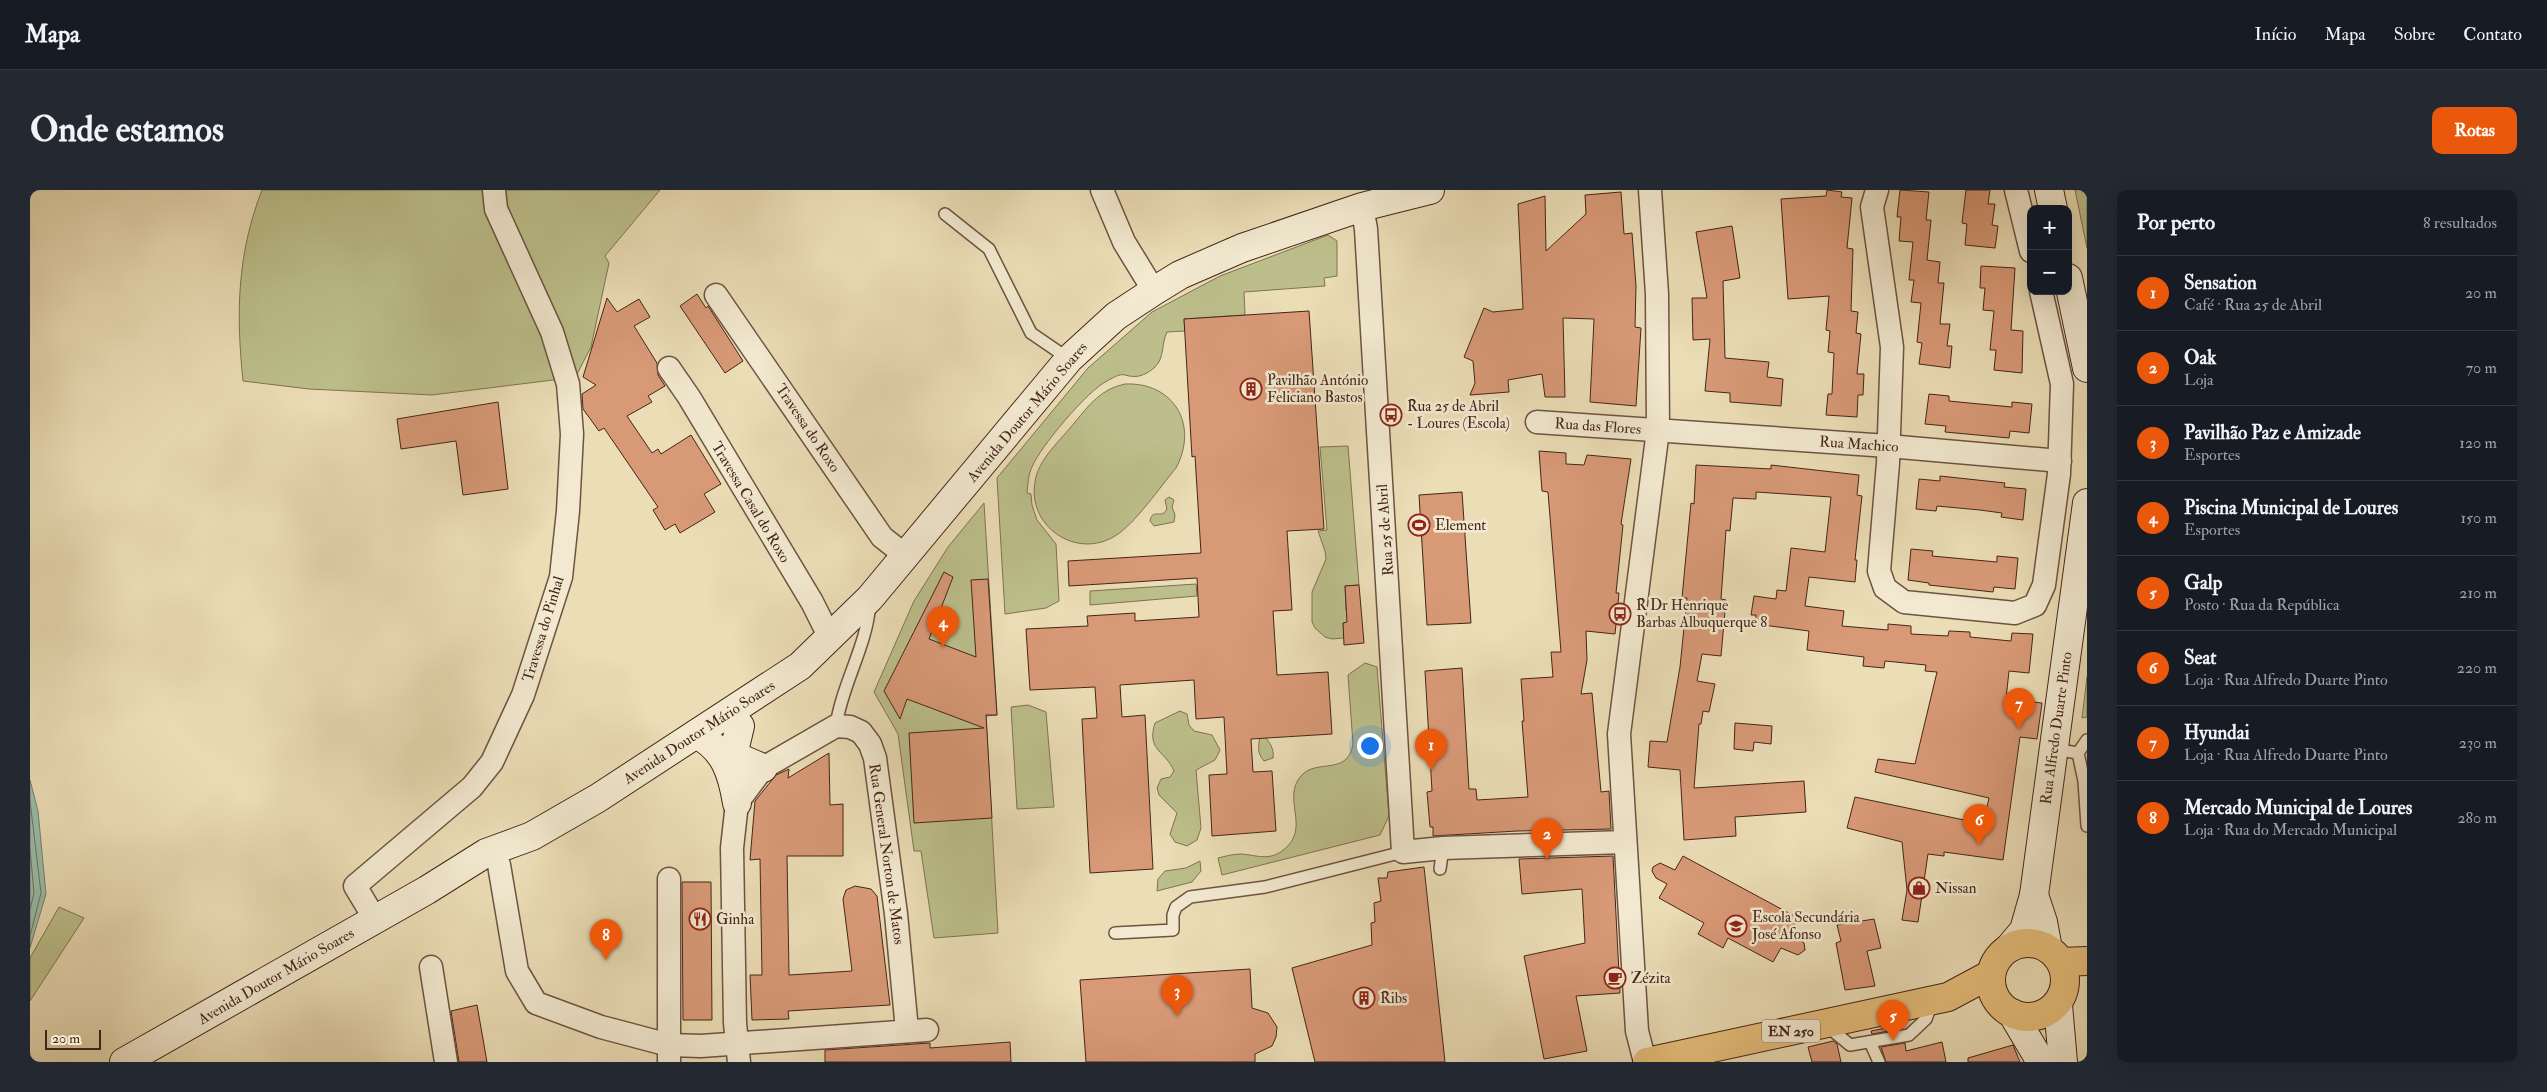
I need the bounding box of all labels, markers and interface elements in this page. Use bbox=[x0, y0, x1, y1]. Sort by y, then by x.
text: Mapa bbox=[25, 19, 80, 50]
text: Início bbox=[2255, 23, 2296, 46]
text: Mapa bbox=[2324, 23, 2366, 46]
text: Sobre bbox=[2394, 23, 2435, 46]
text: Contato bbox=[2463, 23, 2522, 46]
button: Rotas bbox=[2432, 107, 2517, 154]
text: Onde estamos bbox=[30, 108, 224, 152]
map controls bbox=[2027, 205, 2072, 295]
button: + bbox=[2027, 205, 2072, 250]
text: Por perto bbox=[2137, 209, 2215, 236]
text: 8 resultados bbox=[2423, 213, 2497, 233]
button: − bbox=[2027, 250, 2072, 295]
text: Sensation bbox=[2184, 271, 2257, 295]
text: 1 bbox=[2150, 283, 2156, 303]
text: 20 m bbox=[2465, 283, 2497, 303]
text: Café · Rua 25 de Abril bbox=[2184, 295, 2322, 315]
street label: Avenida Doutor Mário Soares bbox=[963, 338, 1092, 487]
text: Oak bbox=[2184, 346, 2216, 370]
text: 2 bbox=[2149, 358, 2157, 378]
text: 70 m bbox=[2466, 358, 2497, 378]
text: Loja bbox=[2184, 370, 2214, 390]
place label: Pavilhão António Feliciano Bastos bbox=[1267, 371, 1368, 407]
building icon: Pavilhão António Feliciano Bastos bbox=[1239, 377, 1263, 401]
street label: Travessa do Roxo bbox=[771, 381, 844, 476]
place label: Rua 25 de Abril - Loures (Escola) bbox=[1407, 397, 1510, 433]
bus stop icon: Rua 25 de Abril - Loures (Escola) bbox=[1379, 403, 1403, 427]
street label: Rua das Flores bbox=[1554, 414, 1642, 439]
text: Pavilhão Paz e Amizade bbox=[2184, 421, 2361, 445]
street label: Rua Machico bbox=[1819, 432, 1899, 457]
text: 3 bbox=[2150, 433, 2156, 453]
text: 120 m bbox=[2459, 433, 2497, 453]
street label: Travessa Casal do Roxo bbox=[707, 438, 794, 566]
text: Esportes bbox=[2184, 445, 2240, 465]
street label: Rua 25 de Abril bbox=[1373, 483, 1398, 577]
text: Piscina Municipal de Loures bbox=[2184, 496, 2398, 520]
text: 4 bbox=[2149, 508, 2157, 528]
text: 150 m bbox=[2460, 508, 2497, 528]
sports icon: Element bbox=[1407, 513, 1431, 537]
place label: Element bbox=[1435, 516, 1486, 535]
text: Esportes bbox=[2184, 520, 2240, 540]
text: Galp bbox=[2184, 571, 2222, 595]
street label: Travessa do Pinhal bbox=[518, 574, 569, 684]
text: 5 bbox=[2149, 583, 2157, 603]
text: 210 m bbox=[2459, 583, 2497, 603]
text: Posto · Rua da República bbox=[2184, 595, 2340, 615]
place label: R Dr Henrique Barbas Albuquerque 8 bbox=[1636, 596, 1767, 632]
bus stop icon: R Dr Henrique Barbas Albuquerque 8 bbox=[1608, 602, 1632, 626]
pin: 4 bbox=[927, 606, 959, 647]
text: Seat bbox=[2184, 646, 2216, 670]
street label: Rua Alfredo Duarte Pinto bbox=[2036, 651, 2077, 806]
text: 6 bbox=[2149, 658, 2157, 678]
text: 220 m bbox=[2457, 658, 2497, 678]
text: Loja · Rua Alfredo Duarte Pinto bbox=[2184, 670, 2388, 690]
street label: Avenida Doutor Mário Soares bbox=[619, 676, 779, 789]
pin: 7 bbox=[2003, 688, 2035, 729]
text: Hyundai bbox=[2184, 721, 2250, 745]
pin: 1 bbox=[1415, 729, 1447, 770]
your location bbox=[1357, 733, 1383, 759]
text: 7 bbox=[2149, 733, 2157, 753]
text: 230 m bbox=[2459, 733, 2497, 753]
text: Loja · Rua Alfredo Duarte Pinto bbox=[2184, 745, 2388, 765]
street label: Rua General Norton de Matos bbox=[864, 762, 909, 946]
text: Mercado Municipal de Loures bbox=[2184, 796, 2412, 820]
pin: 6 bbox=[1963, 804, 1995, 845]
text: 8 bbox=[2149, 808, 2157, 828]
text: 280 m bbox=[2457, 808, 2497, 828]
pin: 2 bbox=[1531, 818, 1563, 859]
text: Loja · Rua do Mercado Municipal bbox=[2184, 820, 2397, 840]
shop icon: Nissan bbox=[1907, 876, 1931, 900]
place label: Nissan bbox=[1935, 879, 1977, 898]
restaurant icon: Ginha bbox=[688, 907, 712, 931]
place label: Escola Secundária José Afonso bbox=[1751, 908, 1861, 945]
place label: Ginha bbox=[716, 910, 755, 929]
school or university icon: Escola Secundária José Afonso bbox=[1724, 914, 1748, 938]
pin: 8 bbox=[590, 919, 622, 960]
street label: Avenida Doutor Mário Soares bbox=[194, 924, 358, 1029]
cafe icon: Zézita bbox=[1603, 966, 1627, 990]
place label: Zézita bbox=[1631, 969, 1672, 988]
pin: 3 bbox=[1161, 975, 1193, 1016]
building icon: Ribs bbox=[1352, 986, 1376, 1010]
place label: Ribs bbox=[1380, 989, 1407, 1008]
pin: 5 bbox=[1877, 1000, 1909, 1041]
road number: EN 250 bbox=[1762, 1019, 1820, 1042]
scale bar bbox=[45, 1027, 101, 1050]
text: 20 m bbox=[52, 1030, 80, 1047]

